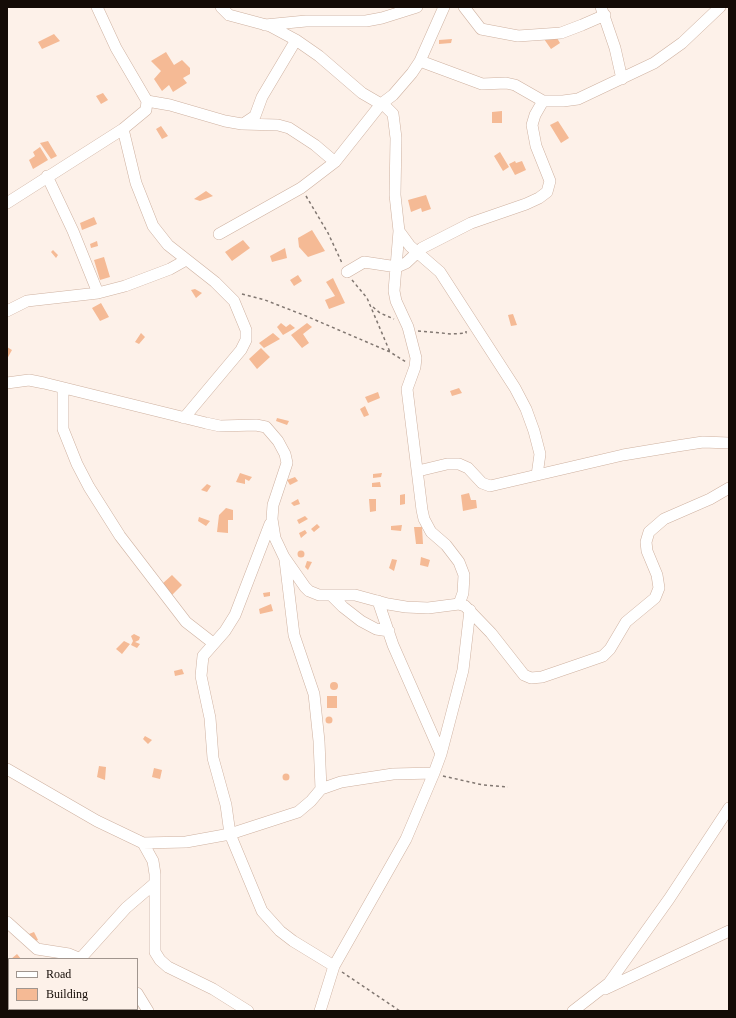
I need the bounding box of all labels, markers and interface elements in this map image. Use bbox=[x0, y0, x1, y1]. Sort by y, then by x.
legend bbox=[8, 958, 138, 1010]
text: Road bbox=[46, 967, 71, 981]
text: Building bbox=[46, 987, 88, 1001]

